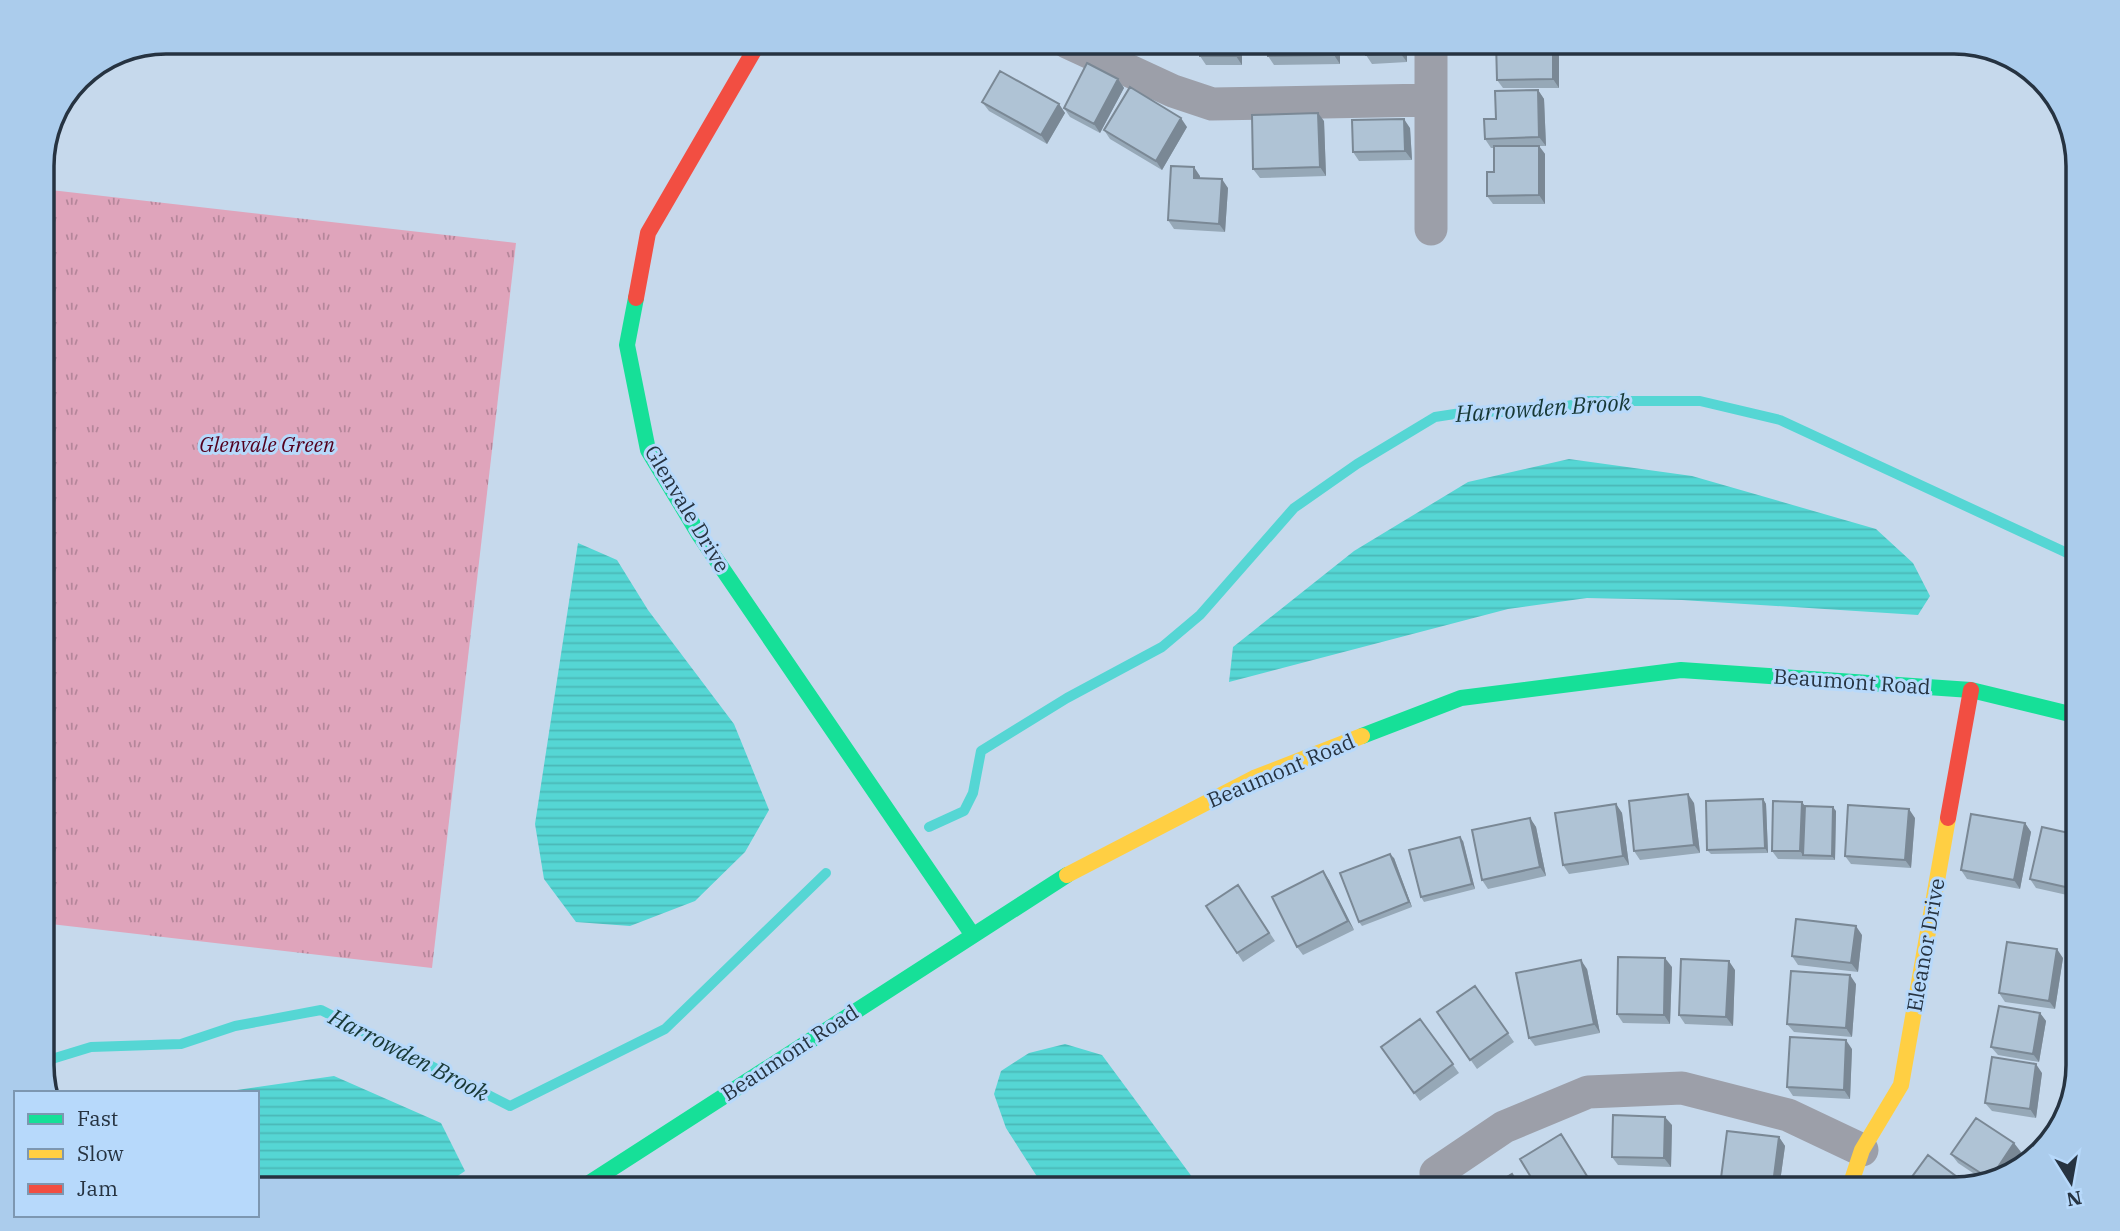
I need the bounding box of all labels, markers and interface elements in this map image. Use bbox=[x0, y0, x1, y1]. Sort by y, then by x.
water label: Harrowden Brook bbox=[1453, 386, 1632, 428]
park label: Glenvale Green bbox=[199, 430, 335, 458]
street label: Glenvale Drive bbox=[639, 440, 737, 577]
street label: Beaumont Road bbox=[1773, 662, 1932, 700]
street label: Beaumont Road bbox=[1203, 726, 1359, 814]
street label: Eleanor Drive bbox=[1899, 876, 1951, 1014]
street label: Beaumont Road bbox=[716, 997, 863, 1107]
water label: Harrowden Brook bbox=[323, 1000, 495, 1108]
legend bbox=[14, 1091, 259, 1217]
text: Fast bbox=[77, 1104, 118, 1132]
text: Slow bbox=[77, 1139, 124, 1167]
north arrow bbox=[2036, 1147, 2106, 1217]
text: Jam bbox=[77, 1174, 118, 1202]
text: N bbox=[2065, 1185, 2084, 1212]

